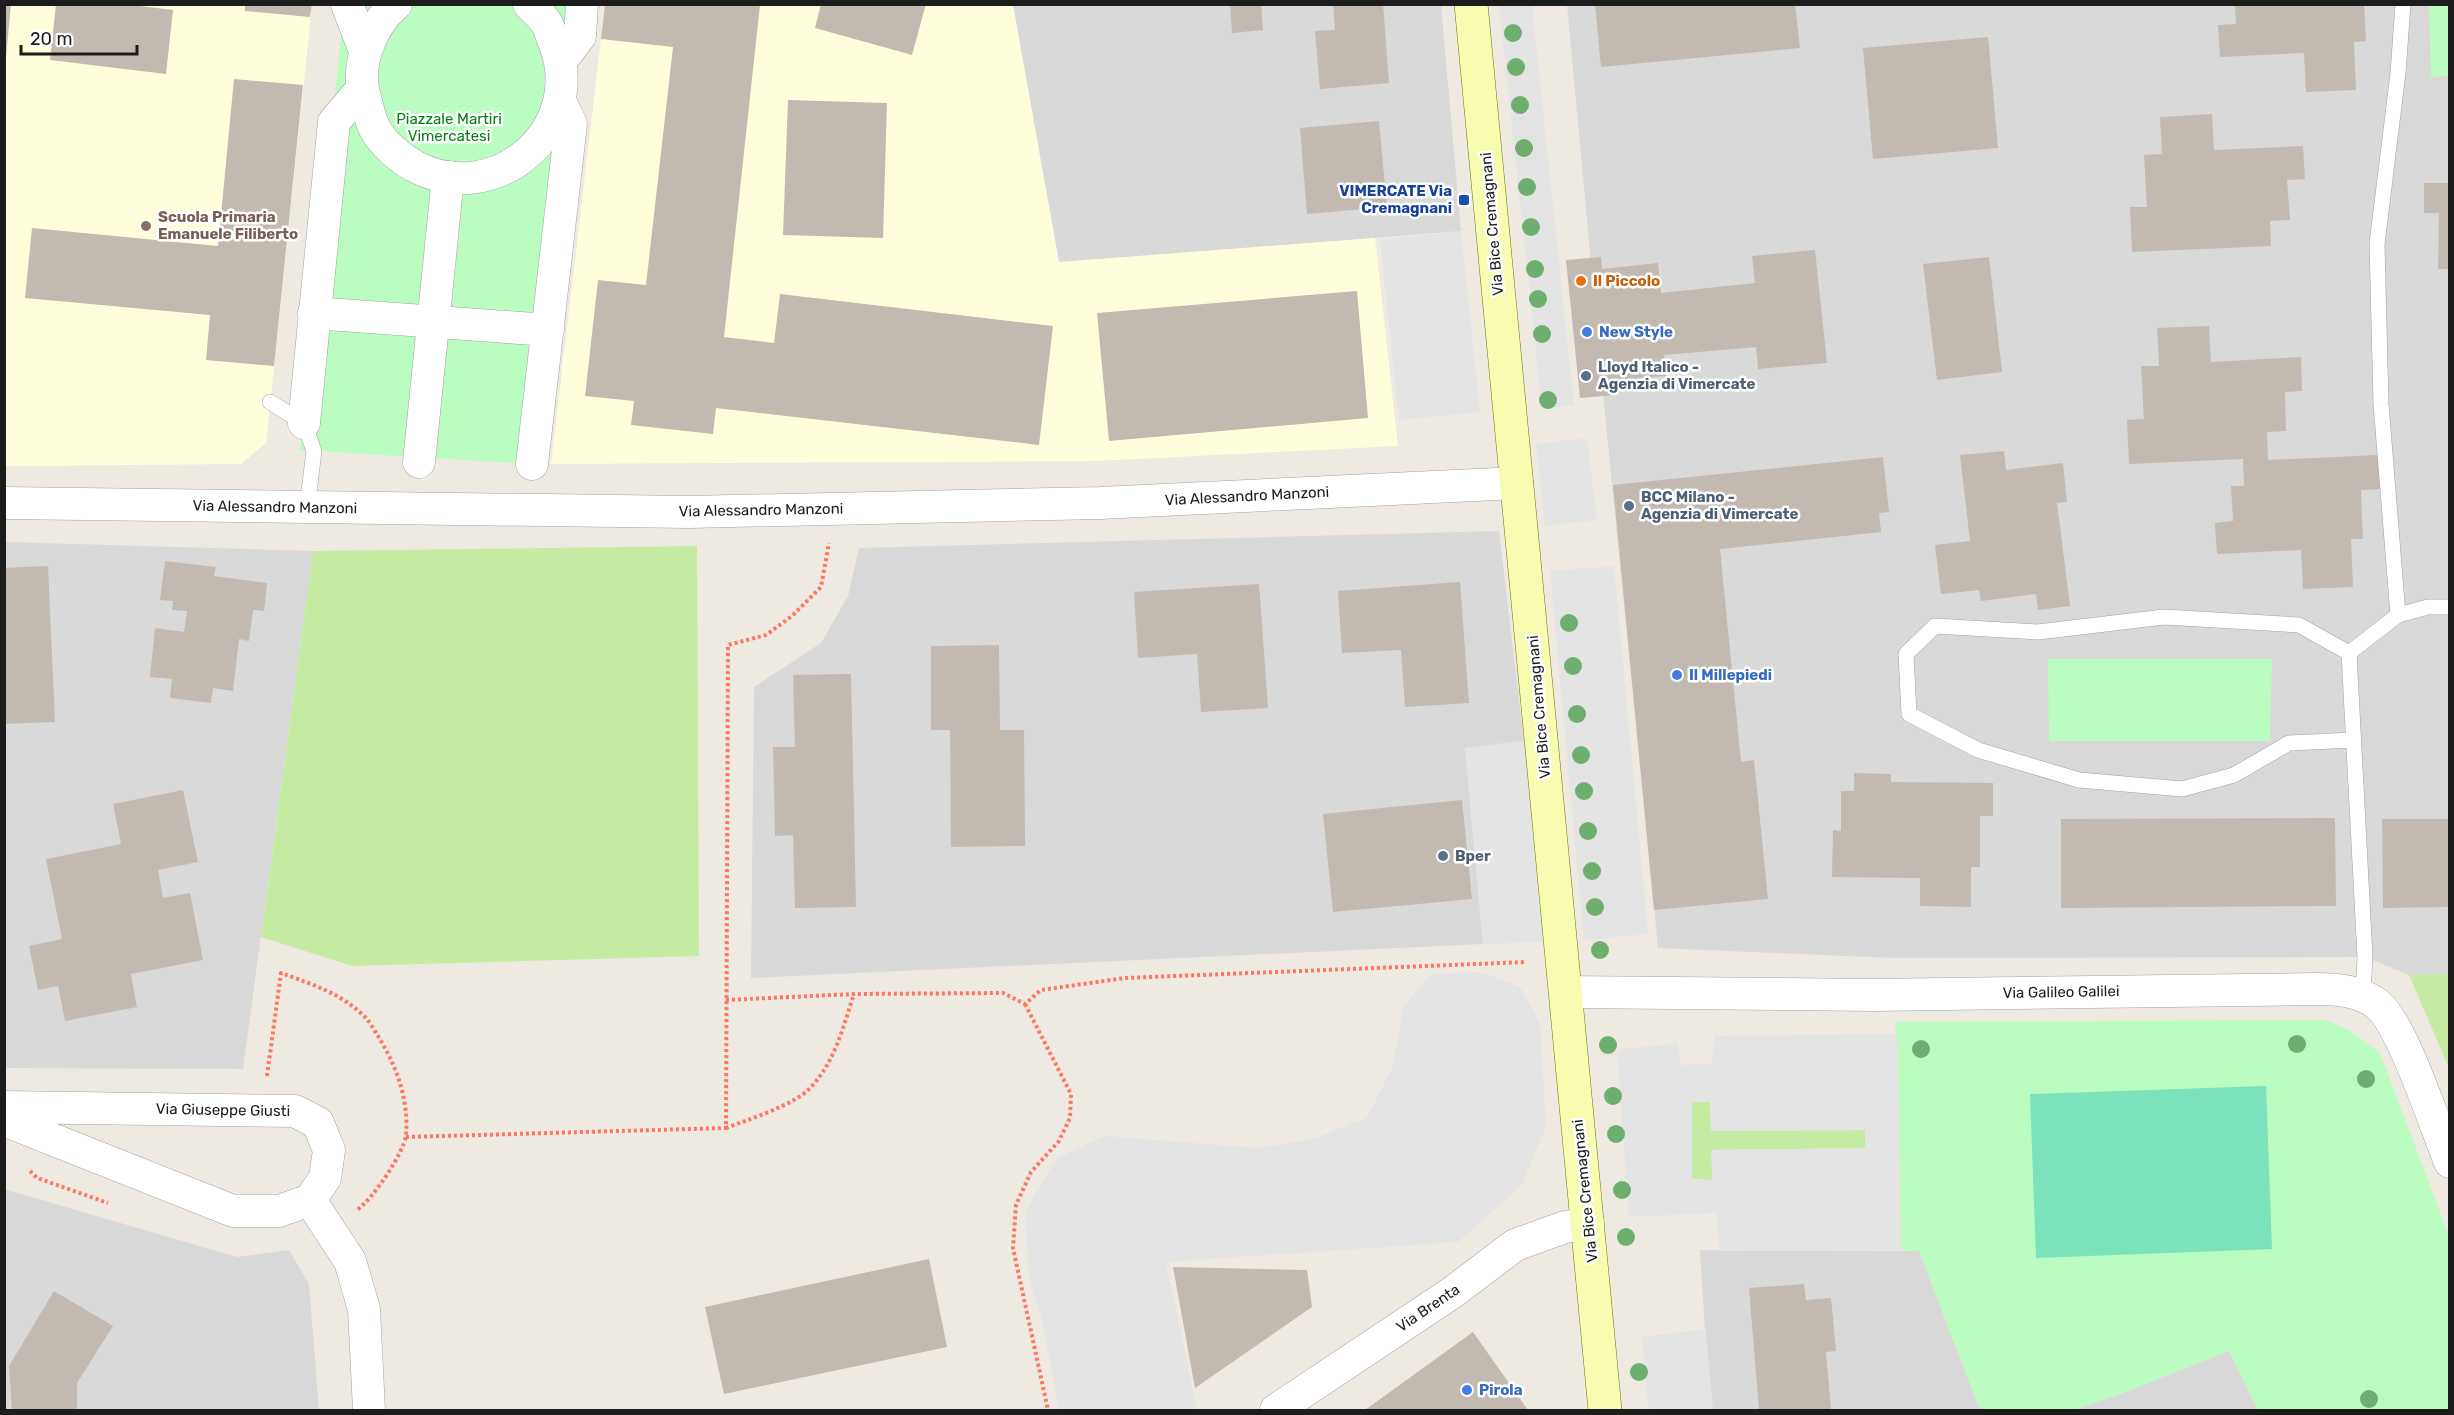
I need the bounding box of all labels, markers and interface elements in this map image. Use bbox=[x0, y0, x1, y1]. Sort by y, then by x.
scale bar bbox=[21, 18, 136, 56]
text: 20 m bbox=[30, 28, 72, 50]
park label: Piazzale Martiri Vimercatesi bbox=[396, 110, 502, 145]
street label: Via Bice Cremagnani bbox=[1477, 151, 1507, 297]
place label: VIMERCATE Via Cremagnani bbox=[1339, 182, 1452, 217]
marker: VIMERCATE Via Cremagnani bbox=[1457, 193, 1471, 207]
place label: Scuola Primaria Emanuele Filiberto bbox=[158, 208, 298, 243]
marker: Scuola Primaria Emanuele Filiberto bbox=[139, 219, 153, 233]
place label: Il Piccolo bbox=[1593, 272, 1660, 290]
marker: Il Piccolo bbox=[1574, 274, 1588, 288]
place label: New Style bbox=[1599, 323, 1673, 341]
marker: New Style bbox=[1580, 325, 1594, 339]
place label: Lloyd Italico - Agenzia di Vimercate bbox=[1598, 358, 1755, 393]
marker: Lloyd Italico - Agenzia di Vimercate bbox=[1579, 369, 1593, 383]
street label: Via Alessandro Manzoni bbox=[1164, 483, 1330, 509]
place label: BCC Milano - Agenzia di Vimercate bbox=[1641, 488, 1798, 523]
street label: Via Alessandro Manzoni bbox=[193, 497, 357, 517]
marker: BCC Milano - Agenzia di Vimercate bbox=[1622, 499, 1636, 513]
street label: Via Alessandro Manzoni bbox=[679, 500, 843, 520]
street label: Via Bice Cremagnani bbox=[1524, 634, 1554, 780]
place label: Il Millepiedi bbox=[1689, 666, 1772, 684]
marker: Il Millepiedi bbox=[1670, 668, 1684, 682]
place label: Bper bbox=[1455, 847, 1491, 865]
marker: Bper bbox=[1436, 849, 1450, 863]
street label: Via Galileo Galilei bbox=[2002, 982, 2120, 1002]
street label: Via Giuseppe Giusti bbox=[156, 1100, 290, 1120]
street label: Via Bice Cremagnani bbox=[1569, 1118, 1601, 1264]
street label: Via Brenta bbox=[1393, 1280, 1463, 1336]
place label: Pirola bbox=[1479, 1381, 1523, 1399]
marker: Pirola bbox=[1460, 1383, 1474, 1397]

